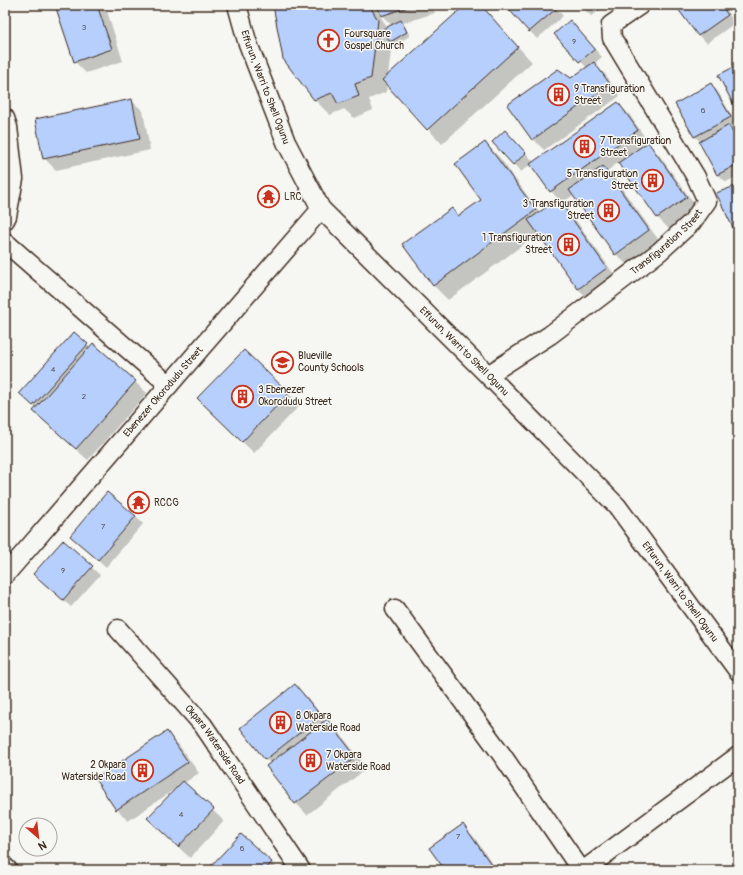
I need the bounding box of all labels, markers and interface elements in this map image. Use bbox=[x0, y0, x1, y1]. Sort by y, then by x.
house number: 3 bbox=[82, 23, 87, 32]
church icon: Foursquare Gospel Church bbox=[315, 27, 341, 53]
place label: Foursquare Gospel Church bbox=[344, 28, 404, 52]
street label: Effurun, Warri to Shell Ogunu bbox=[238, 29, 292, 146]
house number: 9 bbox=[572, 37, 576, 46]
building icon: 9 Transfiguration Street bbox=[545, 82, 571, 108]
place label: 9 Transfiguration Street bbox=[574, 83, 645, 107]
house number: 6 bbox=[701, 106, 706, 115]
building icon: 7 Transfiguration Street bbox=[571, 134, 597, 160]
place label: 7 Transfiguration Street bbox=[600, 135, 671, 159]
building icon: 5 Transfiguration Street bbox=[640, 167, 666, 193]
place label: 5 Transfiguration Street bbox=[567, 168, 639, 192]
temple icon: LRC bbox=[256, 184, 282, 210]
place label: LRC bbox=[284, 191, 302, 203]
building icon: 3 Transfiguration Street bbox=[596, 197, 622, 223]
place label: 3 Transfiguration Street bbox=[523, 198, 595, 222]
street label: Transfiguration Street bbox=[628, 206, 706, 278]
building icon: 1 Transfiguration Street bbox=[555, 231, 581, 257]
place label: 1 Transfiguration Street bbox=[482, 232, 553, 256]
street label: Effurun, Warri to Shell Ogunu bbox=[417, 304, 511, 398]
street label: Ebenezer Okorodudu Street bbox=[121, 344, 206, 439]
school or university icon: Blueville County Schools bbox=[270, 349, 296, 375]
place label: Blueville County Schools bbox=[298, 350, 364, 374]
house number: 4 bbox=[51, 365, 56, 374]
building icon: 3 Ebenezer Okorodudu Street bbox=[230, 383, 256, 409]
place label: 3 Ebenezer Okorodudu Street bbox=[258, 384, 333, 408]
house number: 2 bbox=[82, 392, 87, 401]
temple icon: RCCG bbox=[126, 490, 152, 516]
place label: RCCG bbox=[154, 497, 179, 509]
house number: 7 bbox=[101, 522, 106, 531]
street label: Effurun, Warri to Shell Ogunu bbox=[639, 539, 721, 644]
house number: 9 bbox=[61, 566, 65, 575]
street label: Okpara Waterside Road bbox=[182, 703, 247, 787]
building icon: 8 Okpara Waterside Road bbox=[267, 709, 293, 735]
place label: 8 Okpara Waterside Road bbox=[296, 710, 361, 734]
building icon: 7 Okpara Waterside Road bbox=[298, 748, 324, 774]
place label: 7 Okpara Waterside Road bbox=[326, 749, 391, 773]
building icon: 2 Okpara Waterside Road bbox=[129, 758, 155, 784]
place label: 2 Okpara Waterside Road bbox=[62, 759, 126, 783]
house number: 4 bbox=[179, 810, 184, 819]
north arrow bbox=[18, 817, 58, 857]
house number: 7 bbox=[456, 832, 461, 841]
text: N bbox=[36, 838, 49, 853]
house number: 6 bbox=[240, 844, 245, 853]

